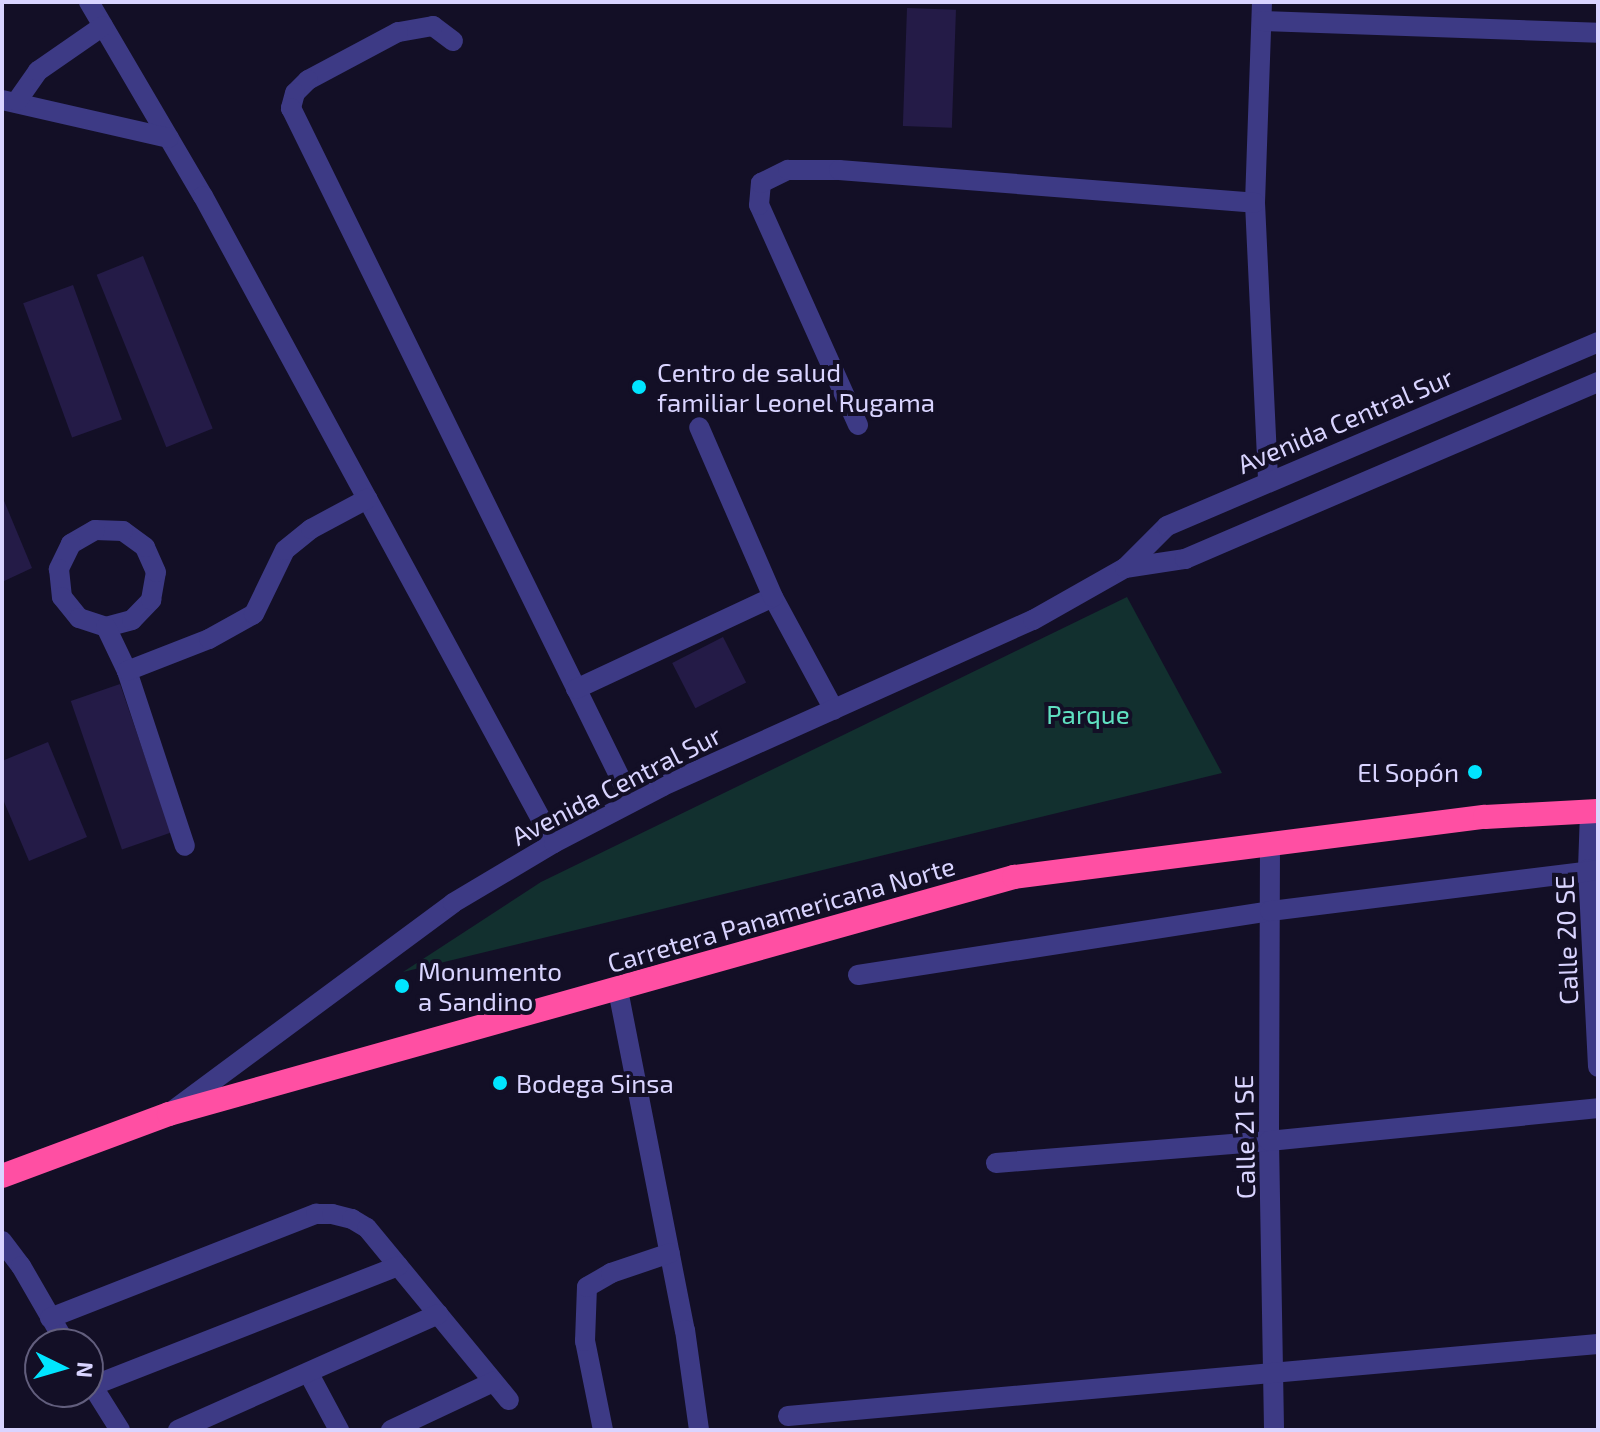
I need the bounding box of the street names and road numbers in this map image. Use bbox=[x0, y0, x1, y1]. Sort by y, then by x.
street label: Avenida Central Sur bbox=[1232, 360, 1458, 480]
street label: Avenida Central Sur bbox=[506, 719, 726, 851]
street label: Carretera Panamericana Norte bbox=[604, 849, 958, 979]
street label: Calle 20 SE bbox=[1548, 875, 1584, 1005]
street label: Calle 21 SE bbox=[1227, 1075, 1261, 1199]

